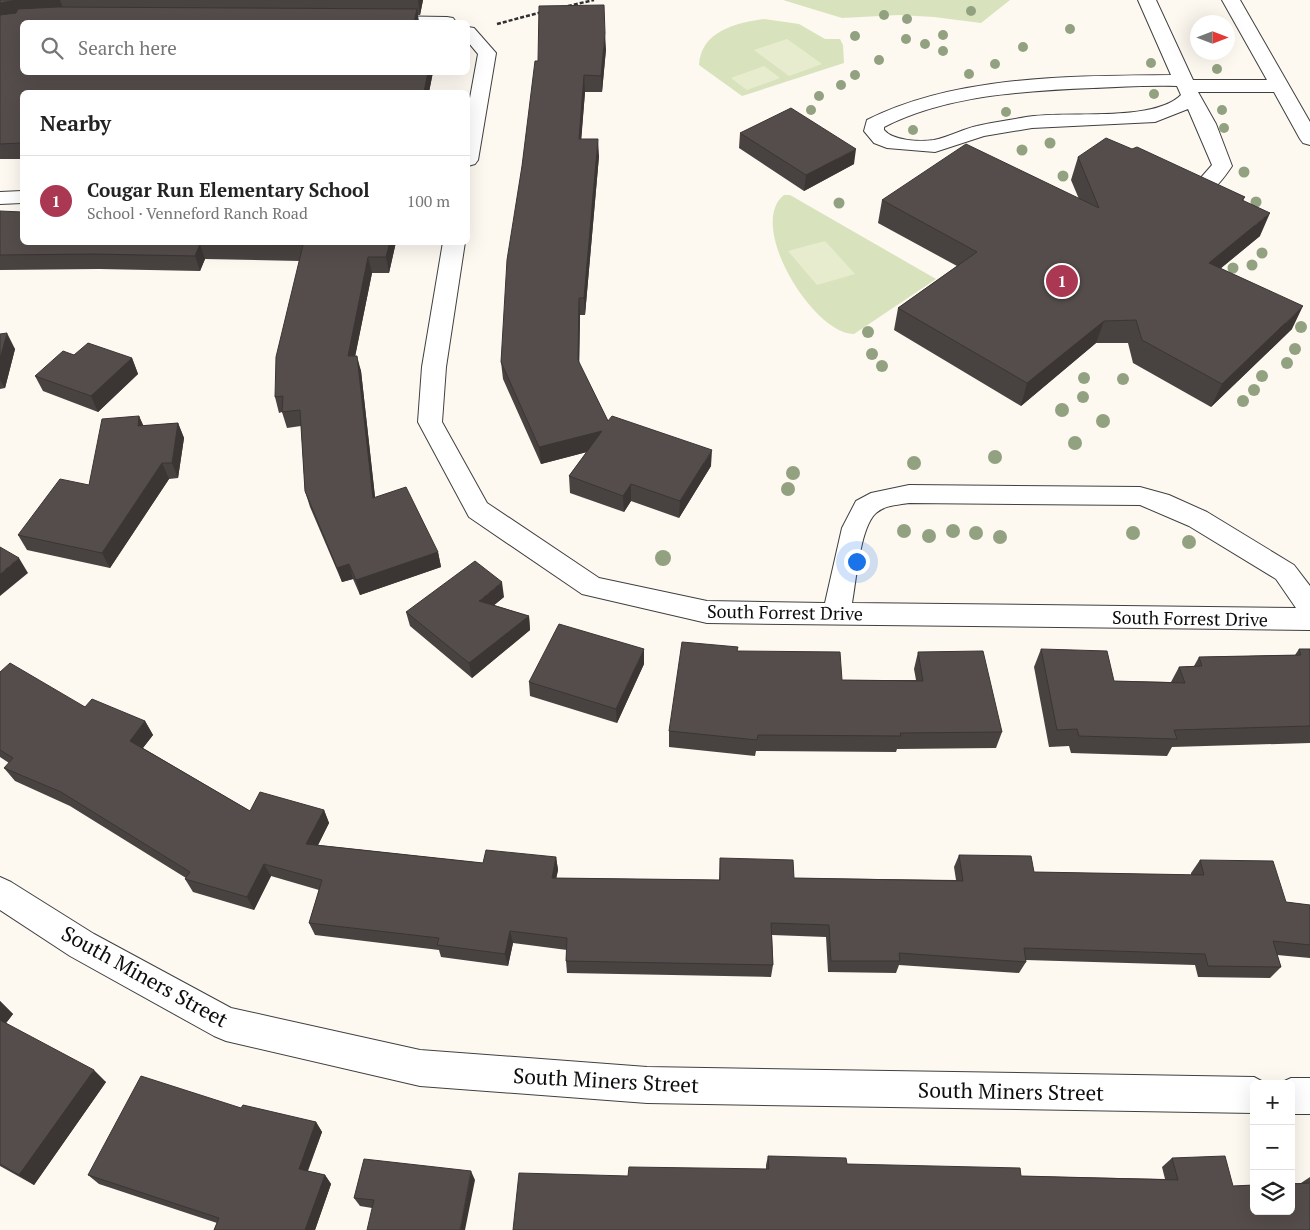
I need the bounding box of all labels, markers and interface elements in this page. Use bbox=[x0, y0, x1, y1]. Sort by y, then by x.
north arrow bbox=[1190, 15, 1235, 60]
search box bbox=[20, 20, 470, 75]
icon: search bbox=[38, 34, 66, 62]
text: Search here bbox=[78, 35, 177, 60]
text: Nearby bbox=[40, 109, 111, 137]
text: Cougar Run Elementary School bbox=[87, 177, 370, 202]
text: 1 bbox=[51, 190, 61, 212]
text: 100 m bbox=[407, 190, 450, 212]
text: School · Venneford Ranch Road bbox=[87, 202, 308, 224]
pin: 1 bbox=[1046, 262, 1078, 300]
your location bbox=[844, 549, 870, 575]
street label: South Forrest Drive bbox=[707, 599, 863, 625]
street label: South Forrest Drive bbox=[1112, 605, 1268, 631]
street label: South Miners Street bbox=[57, 919, 233, 1033]
street label: South Miners Street bbox=[512, 1061, 700, 1099]
street label: South Miners Street bbox=[918, 1075, 1104, 1107]
map controls bbox=[1250, 1080, 1295, 1215]
button: + bbox=[1250, 1080, 1295, 1125]
button: − bbox=[1250, 1125, 1295, 1170]
button: layers bbox=[1250, 1170, 1295, 1215]

